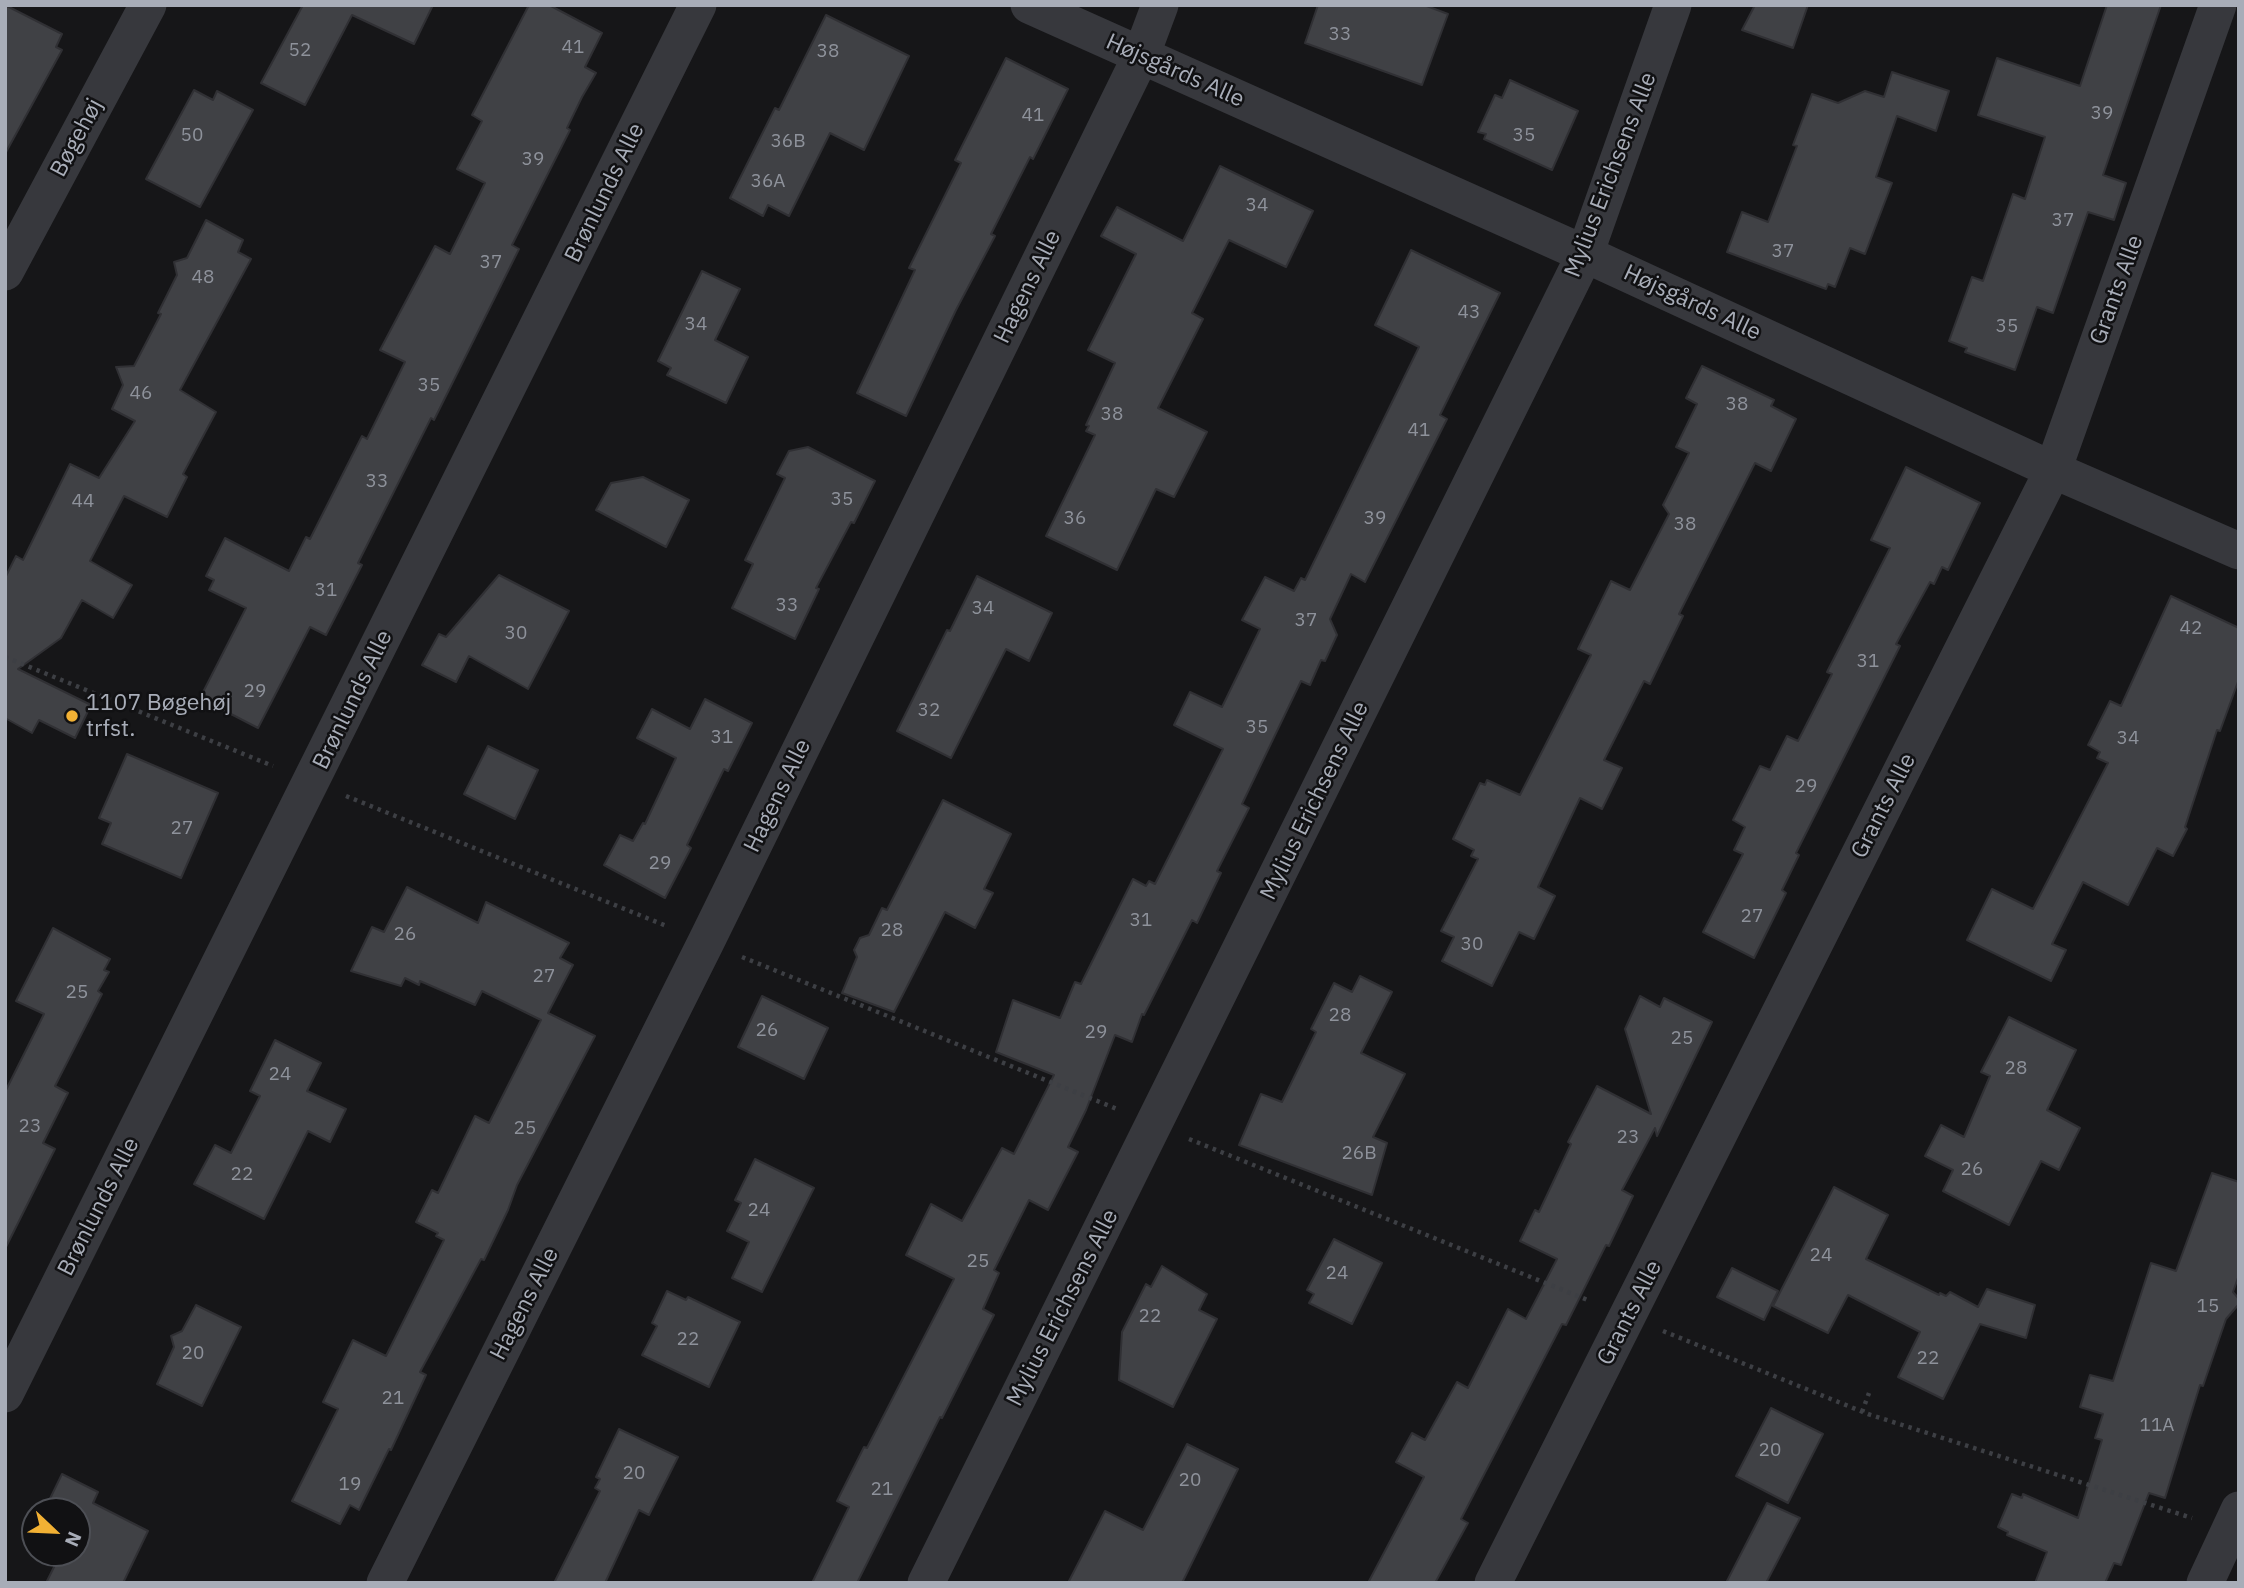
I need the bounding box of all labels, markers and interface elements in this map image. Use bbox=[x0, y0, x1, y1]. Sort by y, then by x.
house number: 33 bbox=[1329, 24, 1351, 46]
street label: Højsgårds Alle bbox=[1102, 28, 1248, 114]
house number: 41 bbox=[562, 37, 584, 59]
house number: 52 bbox=[289, 40, 311, 62]
house number: 38 bbox=[817, 41, 839, 63]
street label: Mylius Erichsens Alle bbox=[1559, 69, 1663, 281]
street label: Bøgehøj bbox=[45, 94, 109, 182]
house number: 39 bbox=[2091, 103, 2113, 125]
house number: 41 bbox=[1022, 105, 1044, 127]
street label: Brønlunds Alle bbox=[559, 119, 651, 267]
house number: 50 bbox=[181, 125, 203, 147]
house number: 35 bbox=[1513, 125, 1535, 147]
house number: 36B bbox=[770, 131, 806, 153]
house number: 39 bbox=[522, 149, 544, 171]
house number: 36A bbox=[751, 171, 785, 193]
house number: 34 bbox=[1246, 195, 1268, 217]
house number: 37 bbox=[2052, 210, 2074, 232]
street label: Hagens Alle bbox=[989, 226, 1067, 348]
street label: Grants Alle bbox=[2085, 232, 2149, 348]
house number: 37 bbox=[1772, 241, 1794, 263]
house number: 37 bbox=[480, 252, 502, 274]
street label: Højsgårds Alle bbox=[1619, 259, 1765, 347]
house number: 48 bbox=[192, 267, 214, 289]
house number: 43 bbox=[1458, 302, 1480, 324]
house number: 34 bbox=[685, 314, 707, 336]
house number: 35 bbox=[1996, 316, 2018, 338]
house number: 35 bbox=[418, 375, 440, 397]
house number: 46 bbox=[130, 383, 152, 405]
house number: 38 bbox=[1726, 394, 1748, 416]
house number: 38 bbox=[1101, 404, 1123, 426]
house number: 41 bbox=[1408, 420, 1430, 442]
house number: 33 bbox=[366, 471, 388, 493]
house number: 35 bbox=[831, 489, 853, 511]
house number: 44 bbox=[72, 491, 94, 513]
house number: 36 bbox=[1064, 508, 1086, 530]
house number: 39 bbox=[1364, 508, 1386, 530]
house number: 38 bbox=[1674, 514, 1696, 536]
house number: 31 bbox=[315, 580, 337, 602]
house number: 33 bbox=[776, 595, 798, 617]
house number: 34 bbox=[972, 598, 994, 620]
house number: 37 bbox=[1295, 610, 1317, 632]
house number: 42 bbox=[2180, 618, 2202, 640]
house number: 30 bbox=[505, 623, 527, 645]
street label: Brønlunds Alle bbox=[307, 626, 399, 774]
house number: 31 bbox=[1857, 651, 1879, 673]
house number: 29 bbox=[244, 681, 266, 703]
place label: 1107 Bøgehøj trfst. bbox=[86, 689, 231, 743]
street label: Mylius Erichsens Alle bbox=[1255, 697, 1375, 905]
house number: 32 bbox=[918, 700, 940, 722]
marker: 1107 Bøgehøj trfst. bbox=[64, 708, 80, 724]
house number: 35 bbox=[1246, 717, 1268, 739]
house number: 31 bbox=[711, 727, 733, 749]
house number: 34 bbox=[2117, 728, 2139, 750]
street label: Hagens Alle bbox=[739, 735, 817, 857]
street label: Grants Alle bbox=[1846, 749, 1922, 863]
house number: 29 bbox=[1795, 776, 1817, 798]
house number: 27 bbox=[171, 818, 193, 840]
house number: 29 bbox=[649, 853, 671, 875]
house number: 27 bbox=[1741, 906, 1763, 928]
house number: 31 bbox=[1130, 910, 1152, 932]
house number: 28 bbox=[881, 920, 903, 942]
house number: 26 bbox=[394, 924, 416, 946]
house number: 30 bbox=[1461, 934, 1483, 956]
house number: 27 bbox=[533, 966, 555, 988]
house number: 25 bbox=[66, 982, 88, 1004]
house number: 28 bbox=[1329, 1005, 1351, 1027]
house number: 26 bbox=[756, 1020, 778, 1042]
house number: 29 bbox=[1085, 1022, 1107, 1044]
house number: 25 bbox=[1671, 1028, 1693, 1050]
house number: 28 bbox=[2005, 1058, 2027, 1080]
house number: 24 bbox=[269, 1064, 291, 1086]
house number: 23 bbox=[19, 1116, 41, 1138]
house number: 25 bbox=[514, 1118, 536, 1140]
house number: 23 bbox=[1617, 1127, 1639, 1149]
street label: Brønlunds Alle bbox=[52, 1133, 146, 1281]
house number: 26B bbox=[1341, 1143, 1377, 1165]
house number: 26 bbox=[1961, 1159, 1983, 1181]
house number: 22 bbox=[231, 1164, 253, 1186]
house number: 24 bbox=[748, 1200, 770, 1222]
street label: Mylius Erichsens Alle bbox=[1001, 1205, 1125, 1411]
street label: Hagens Alle bbox=[485, 1243, 565, 1365]
house number: 24 bbox=[1810, 1245, 1832, 1267]
house number: 25 bbox=[967, 1251, 989, 1273]
street label: Grants Alle bbox=[1592, 1256, 1668, 1370]
house number: 24 bbox=[1326, 1263, 1348, 1285]
house number: 15 bbox=[2197, 1296, 2219, 1318]
house number: 22 bbox=[1139, 1306, 1161, 1328]
house number: 22 bbox=[677, 1329, 699, 1351]
house number: 20 bbox=[182, 1343, 204, 1365]
house number: 22 bbox=[1917, 1348, 1939, 1370]
house number: 21 bbox=[382, 1388, 404, 1410]
house number: 11A bbox=[2140, 1415, 2174, 1437]
house number: 20 bbox=[1759, 1440, 1781, 1462]
house number: 20 bbox=[623, 1463, 645, 1485]
house number: 20 bbox=[1179, 1470, 1201, 1492]
house number: 19 bbox=[339, 1474, 361, 1496]
house number: 21 bbox=[871, 1479, 893, 1501]
north arrow bbox=[21, 1497, 91, 1567]
text: N bbox=[60, 1528, 87, 1550]

